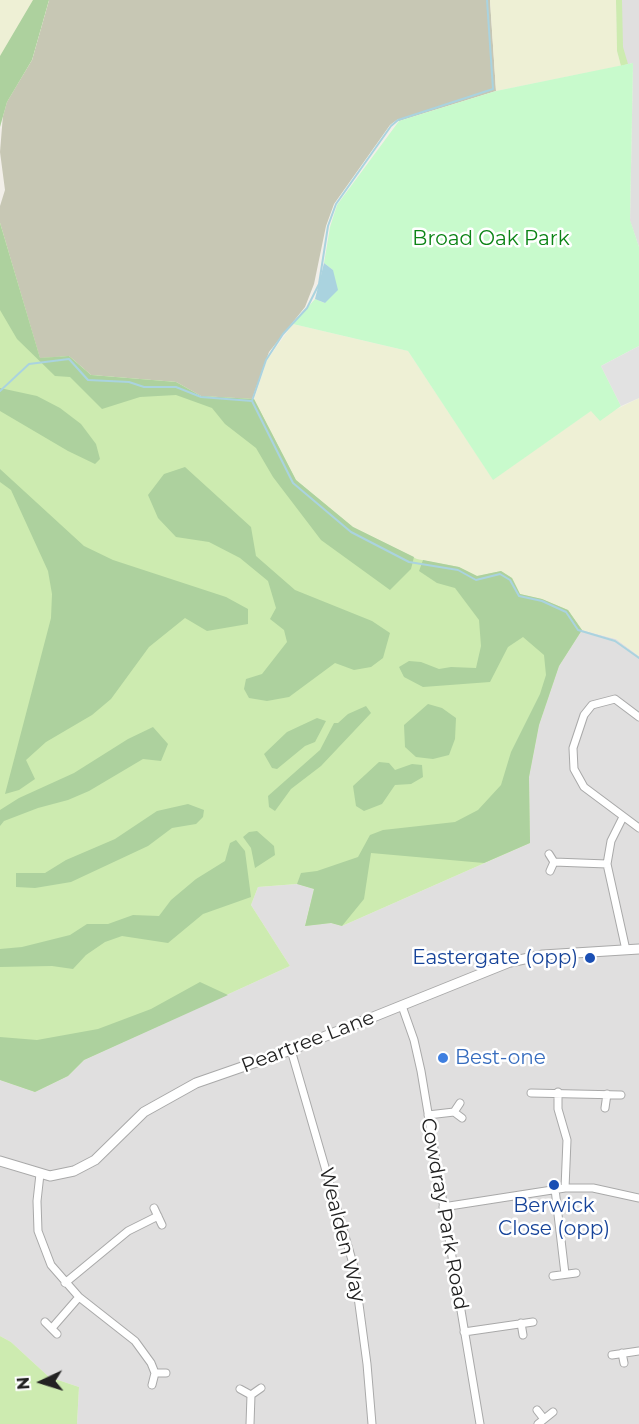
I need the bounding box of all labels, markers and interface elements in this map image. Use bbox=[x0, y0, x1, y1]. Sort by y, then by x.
park label: Broad Oak Park bbox=[412, 227, 570, 251]
place label: Eastergate (opp) bbox=[412, 946, 578, 970]
marker: Eastergate (opp) bbox=[583, 951, 597, 965]
street label: Peartree Lane bbox=[238, 1006, 378, 1078]
place label: Best-one bbox=[455, 1046, 546, 1070]
marker: Best-one bbox=[436, 1051, 450, 1065]
street label: Cowdray Park Road bbox=[415, 1116, 473, 1312]
street label: Wealden Way bbox=[314, 1165, 370, 1305]
marker: Berwick Close (opp) bbox=[547, 1178, 561, 1192]
place label: Berwick Close (opp) bbox=[498, 1194, 610, 1241]
north arrow bbox=[12, 1352, 72, 1412]
text: N bbox=[14, 1376, 33, 1390]

